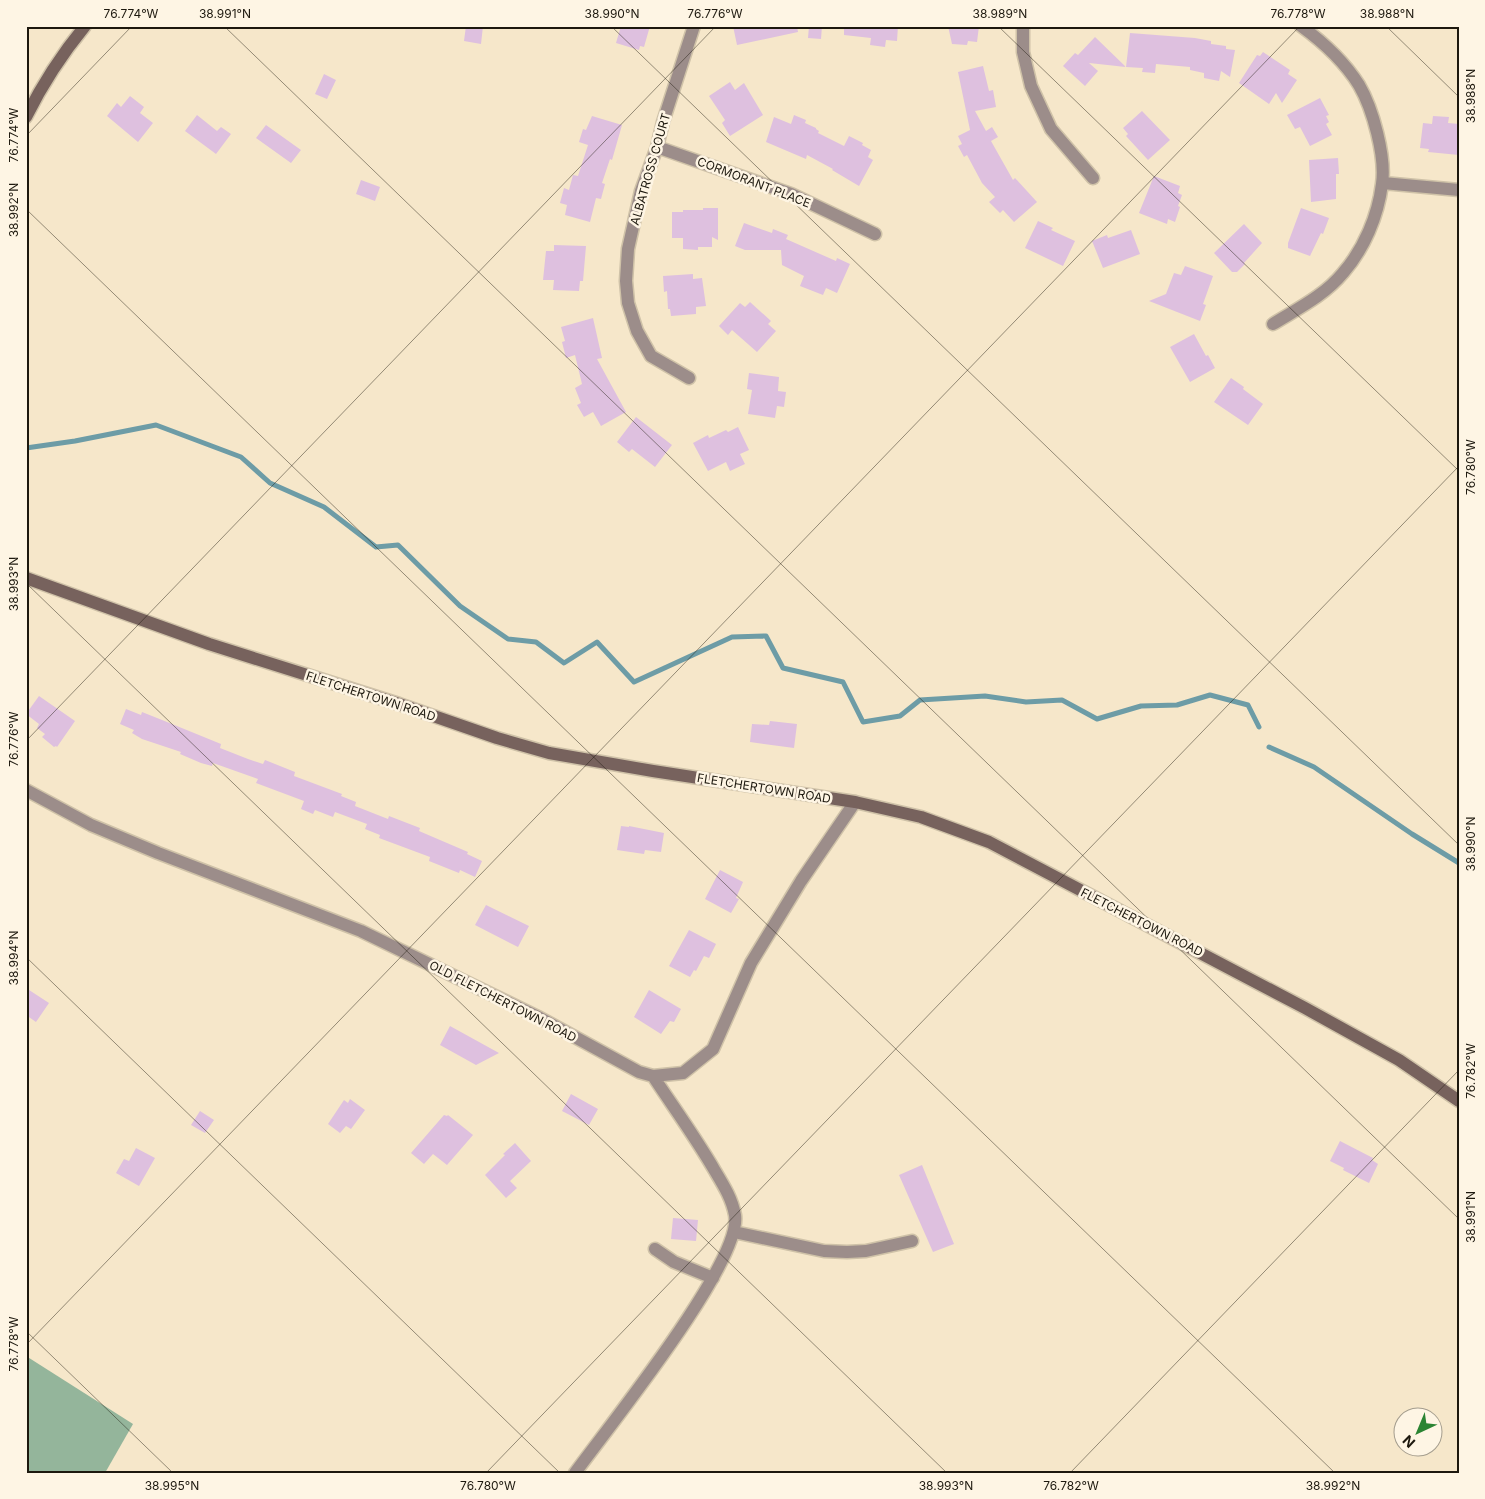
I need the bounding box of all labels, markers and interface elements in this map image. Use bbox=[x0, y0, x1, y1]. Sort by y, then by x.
text: 76.774°W bbox=[104, 6, 159, 21]
text: 38.991°N bbox=[199, 6, 251, 21]
text: 38.990°N bbox=[585, 6, 639, 21]
text: 76.776°W bbox=[687, 6, 743, 21]
text: 38.989°N bbox=[973, 6, 1027, 21]
text: 76.778°W bbox=[1270, 6, 1326, 21]
text: 38.988°N bbox=[1360, 6, 1414, 21]
text: 38.988°N bbox=[1463, 69, 1478, 123]
text: 76.774°W bbox=[6, 107, 21, 162]
street label: ALBATROSS COURT bbox=[627, 111, 673, 227]
street label: CORMORANT PLACE bbox=[695, 153, 813, 211]
text: 38.992°N bbox=[6, 183, 21, 237]
text: 76.780°W bbox=[1463, 439, 1478, 495]
text: 38.993°N bbox=[6, 557, 21, 611]
street label: FLETCHERTOWN ROAD bbox=[304, 668, 438, 724]
text: 76.776°W bbox=[6, 711, 21, 767]
street label: FLETCHERTOWN ROAD bbox=[696, 770, 832, 806]
text: 38.990°N bbox=[1463, 817, 1478, 871]
street label: FLETCHERTOWN ROAD bbox=[1078, 885, 1206, 959]
text: 38.994°N bbox=[6, 931, 21, 985]
street label: OLD FLETCHERTOWN ROAD bbox=[427, 957, 579, 1045]
text: 76.782°W bbox=[1463, 1043, 1478, 1099]
text: 38.991°N bbox=[1463, 1191, 1478, 1243]
text: 76.778°W bbox=[6, 1316, 21, 1372]
north arrow bbox=[1392, 1406, 1442, 1456]
text: N bbox=[1399, 1432, 1418, 1452]
text: 38.995°N bbox=[145, 1478, 199, 1493]
text: 76.780°W bbox=[460, 1478, 516, 1493]
text: 38.993°N bbox=[919, 1478, 973, 1493]
text: 76.782°W bbox=[1043, 1478, 1099, 1493]
text: 38.992°N bbox=[1306, 1478, 1360, 1493]

